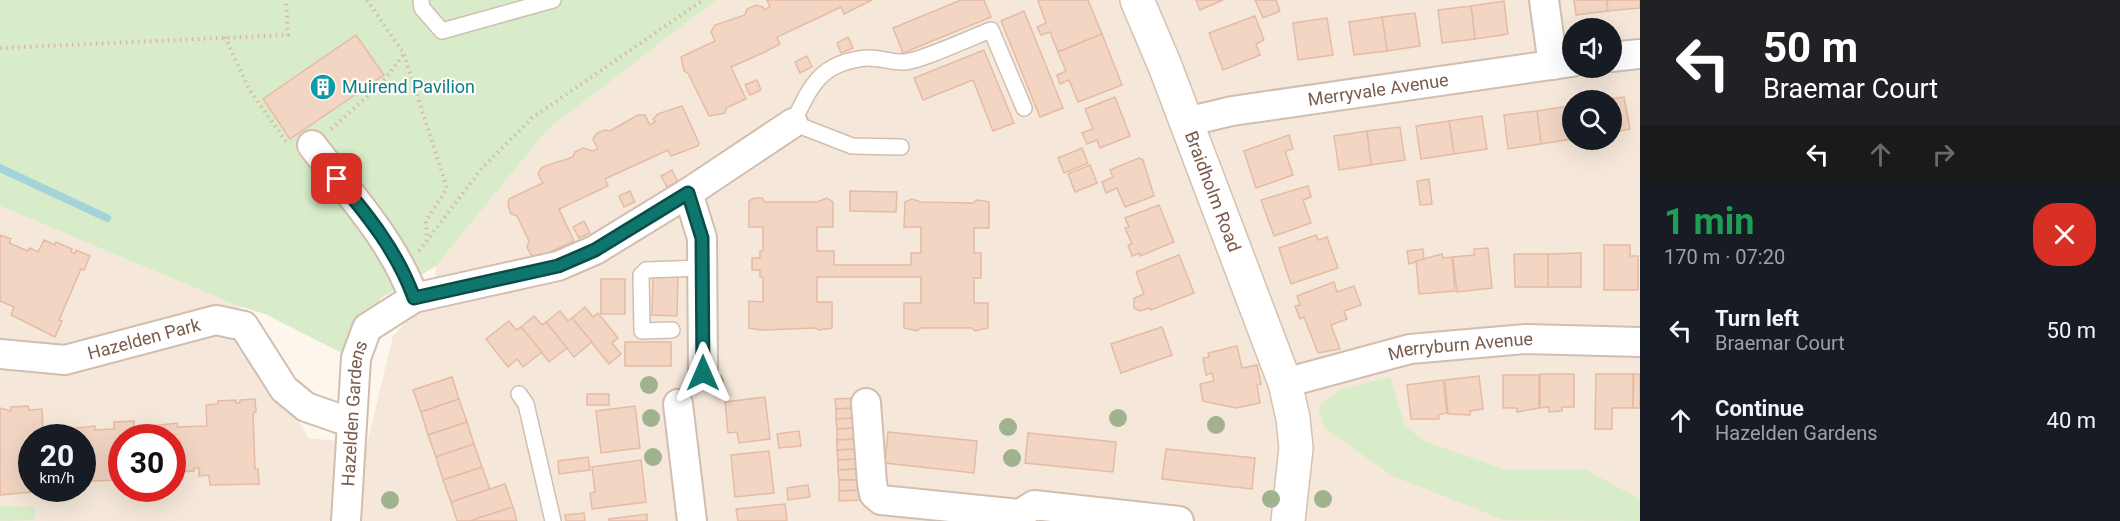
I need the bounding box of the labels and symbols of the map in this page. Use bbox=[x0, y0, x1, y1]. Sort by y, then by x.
street label: Merryvale Avenue bbox=[1306, 69, 1450, 110]
building icon: Muirend Pavilion bbox=[308, 72, 338, 102]
place label: Muirend Pavilion bbox=[342, 76, 475, 97]
street label: Braidholm Road bbox=[1181, 128, 1245, 255]
pin bbox=[311, 153, 362, 204]
street label: Hazelden Park bbox=[85, 313, 203, 364]
street label: Merryburn Avenue bbox=[1386, 328, 1533, 365]
street label: Hazelden Gardens bbox=[337, 337, 372, 487]
position arrow bbox=[671, 341, 735, 405]
speed limit sign: 30 bbox=[108, 424, 186, 502]

